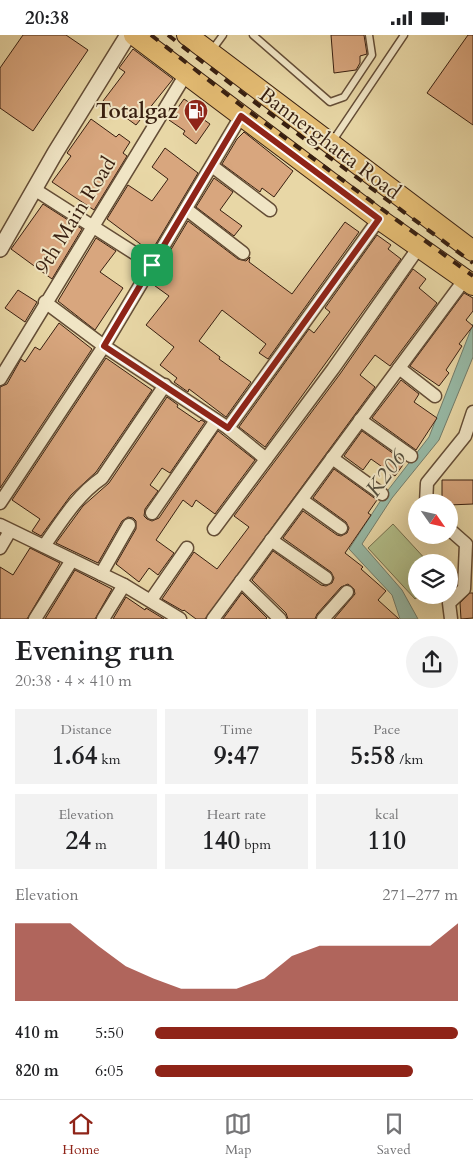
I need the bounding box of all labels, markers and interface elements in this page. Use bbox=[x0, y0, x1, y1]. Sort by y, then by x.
text: 20:38 bbox=[25, 5, 69, 31]
street label: Bannerghatta Road bbox=[253, 80, 407, 206]
place label: Totalgaz bbox=[96, 97, 179, 126]
fuel station icon: Totalgaz bbox=[183, 98, 209, 132]
street label: 9th Main Road bbox=[28, 151, 123, 279]
pin bbox=[131, 244, 173, 286]
icon: arrive bbox=[138, 251, 166, 279]
water label: K206 bbox=[359, 443, 414, 503]
north arrow bbox=[408, 494, 458, 544]
map controls bbox=[408, 494, 458, 604]
button: layers bbox=[408, 554, 458, 604]
text: Evening run bbox=[15, 632, 174, 670]
button: share bbox=[406, 636, 458, 688]
text: 20:38 · 4 × 410 m bbox=[15, 670, 132, 692]
text: Distance bbox=[61, 720, 112, 739]
text: Time bbox=[220, 720, 253, 739]
text: Pace bbox=[373, 720, 400, 739]
text: 1.64 bbox=[52, 739, 97, 773]
text: 9:47 bbox=[214, 739, 259, 773]
text: 5:58 bbox=[350, 739, 396, 773]
text: km bbox=[97, 750, 121, 769]
text: /km bbox=[396, 750, 423, 769]
text: Elevation bbox=[58, 805, 114, 824]
text: Heart rate bbox=[207, 805, 266, 824]
text: kcal bbox=[375, 805, 399, 824]
text: 24 bbox=[66, 824, 91, 858]
text: 140 bbox=[202, 824, 240, 858]
text: 110 bbox=[368, 824, 406, 858]
text: m bbox=[91, 835, 107, 854]
text: bpm bbox=[240, 835, 271, 854]
text: Elevation bbox=[15, 884, 79, 906]
text: 271–277 m bbox=[382, 884, 458, 906]
text: 410 m bbox=[15, 1022, 59, 1044]
text: 5:50 bbox=[95, 1022, 124, 1044]
text: 820 m bbox=[15, 1060, 59, 1082]
text: 6:05 bbox=[95, 1060, 124, 1082]
tab: Home bbox=[62, 1110, 100, 1159]
tab: Map bbox=[224, 1110, 252, 1159]
tab: Saved bbox=[377, 1110, 411, 1159]

